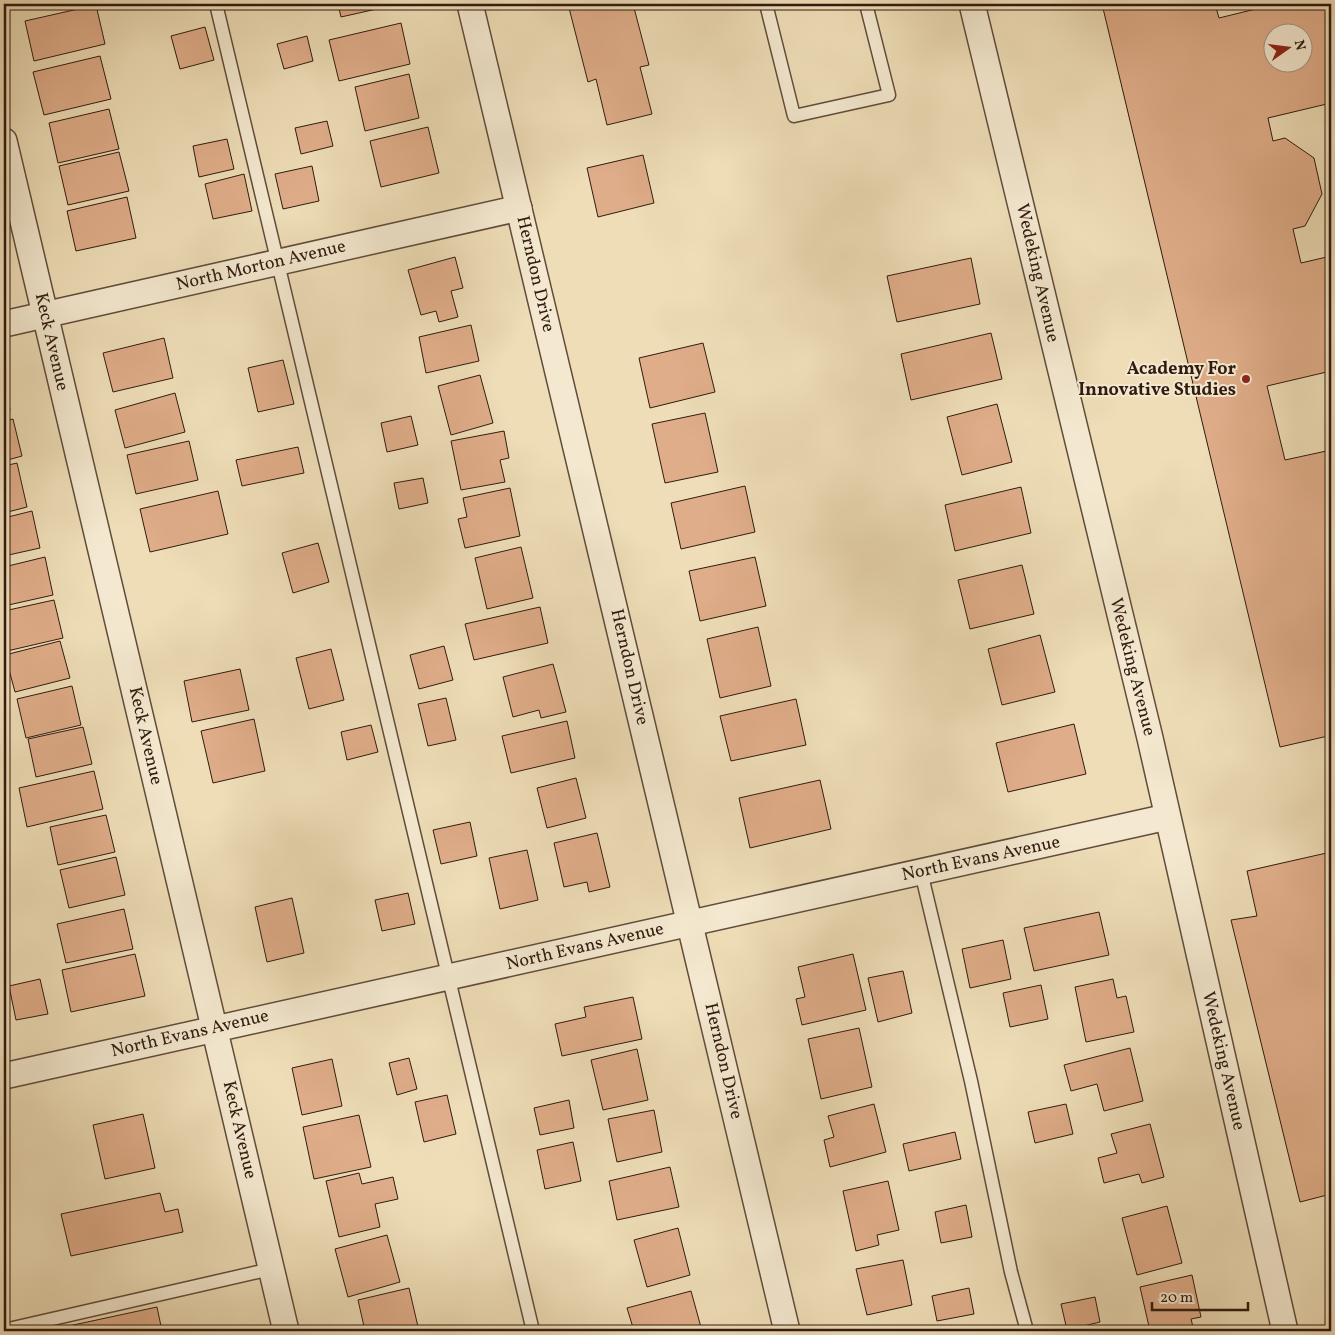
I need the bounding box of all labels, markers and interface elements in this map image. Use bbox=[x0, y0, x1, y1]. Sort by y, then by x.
north arrow bbox=[1262, 22, 1312, 72]
text: N bbox=[1289, 38, 1310, 52]
street label: Wedeking Avenue bbox=[1009, 201, 1065, 345]
street label: Herndon Drive bbox=[510, 214, 560, 334]
street label: North Morton Avenue bbox=[174, 234, 348, 298]
street label: Keck Avenue bbox=[28, 291, 74, 393]
place label: Academy For Innovative Studies bbox=[1078, 357, 1236, 403]
marker: Academy For Innovative Studies bbox=[1240, 373, 1252, 385]
street label: Wedeking Avenue bbox=[1103, 595, 1161, 739]
street label: Herndon Drive bbox=[604, 607, 654, 727]
street label: Keck Avenue bbox=[122, 685, 168, 787]
street label: North Evans Avenue bbox=[899, 830, 1063, 888]
street label: North Evans Avenue bbox=[504, 917, 666, 977]
street label: Wedeking Avenue bbox=[1195, 989, 1251, 1133]
street label: Herndon Drive bbox=[698, 1001, 748, 1121]
street label: North Evans Avenue bbox=[109, 1004, 271, 1064]
street label: Keck Avenue bbox=[216, 1079, 262, 1181]
scale bar bbox=[1152, 1280, 1249, 1312]
text: 20 m bbox=[1160, 1288, 1193, 1309]

